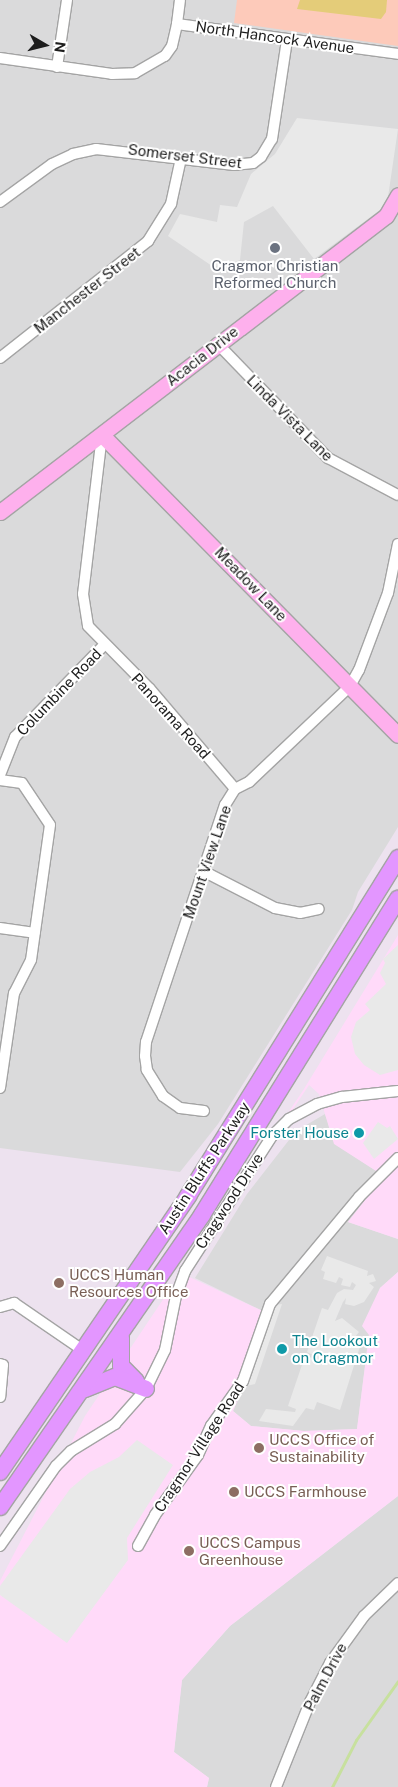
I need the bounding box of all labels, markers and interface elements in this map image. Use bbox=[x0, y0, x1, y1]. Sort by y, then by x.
street label: North Hancock Avenue bbox=[194, 17, 356, 57]
north arrow bbox=[20, 20, 70, 70]
text: N bbox=[51, 41, 69, 54]
street label: Somerset Street bbox=[127, 140, 243, 172]
marker: Cragmor Christian Reformed Church bbox=[269, 242, 281, 254]
street label: Manchester Street bbox=[30, 243, 144, 337]
place label: Cragmor Christian Reformed Church bbox=[212, 256, 338, 291]
street label: Acacia Drive bbox=[162, 322, 242, 390]
street label: Linda Vista Lane bbox=[243, 371, 337, 465]
street label: Meadow Lane bbox=[211, 543, 291, 625]
street label: Columbine Road bbox=[13, 645, 105, 739]
street label: Panorama Road bbox=[128, 669, 214, 763]
street label: Mount View Lane bbox=[179, 803, 235, 921]
street label: Austin Bluffs Parkway bbox=[154, 1098, 254, 1238]
place label: Forster House bbox=[250, 1124, 349, 1142]
marker: Forster House bbox=[353, 1127, 365, 1139]
street label: Cragwood Drive bbox=[191, 1150, 267, 1252]
place label: UCCS Human Resources Office bbox=[69, 1265, 188, 1300]
marker: UCCS Human Resources Office bbox=[53, 1277, 65, 1289]
place label: The Lookout on Cragmor bbox=[292, 1331, 378, 1366]
marker: The Lookout on Cragmor bbox=[276, 1343, 288, 1355]
street label: Cragmor Village Road bbox=[150, 1378, 248, 1516]
place label: UCCS Office of Sustainability bbox=[269, 1430, 374, 1465]
marker: UCCS Office of Sustainability bbox=[253, 1442, 265, 1454]
place label: UCCS Farmhouse bbox=[244, 1483, 367, 1501]
marker: UCCS Farmhouse bbox=[228, 1486, 240, 1498]
place label: UCCS Campus Greenhouse bbox=[199, 1533, 301, 1568]
marker: UCCS Campus Greenhouse bbox=[183, 1545, 195, 1557]
street label: Palm Drive bbox=[300, 1640, 350, 1714]

